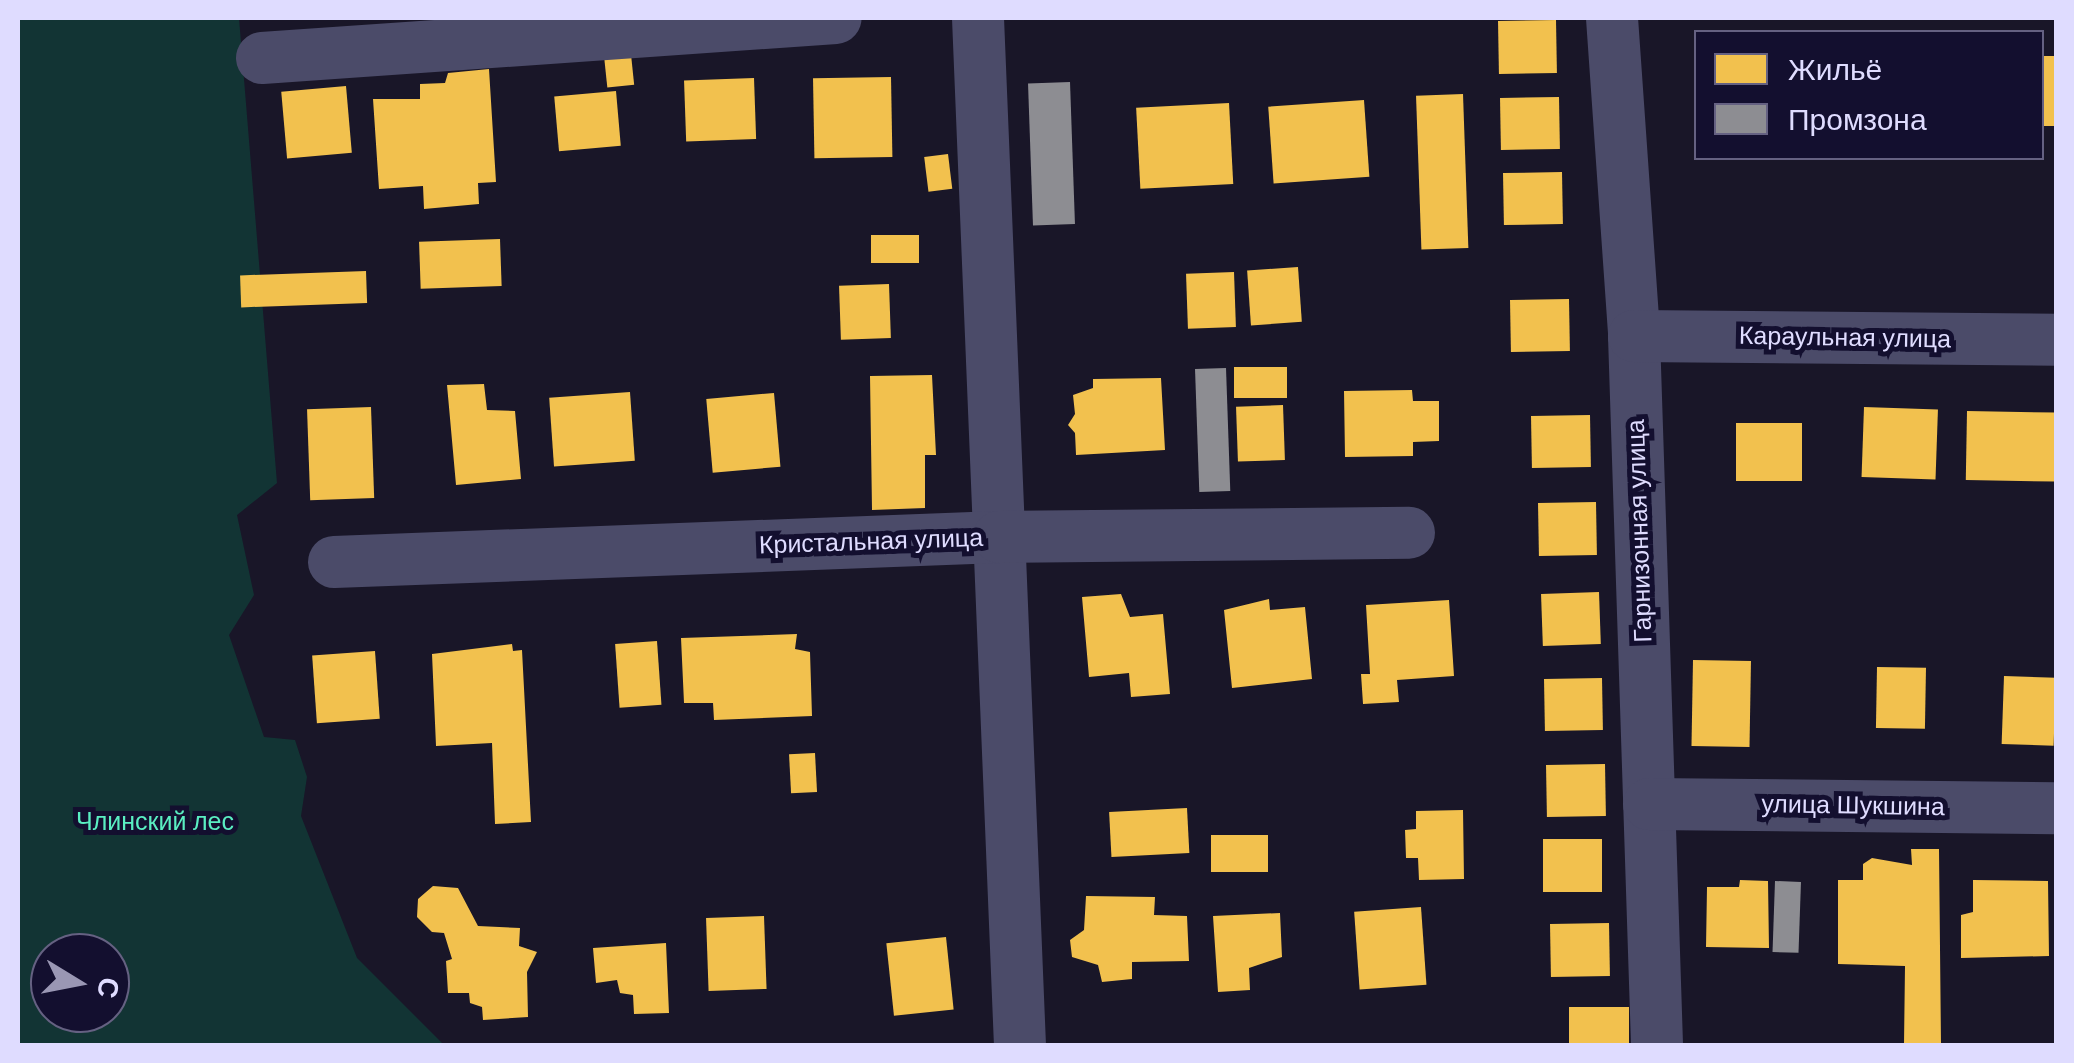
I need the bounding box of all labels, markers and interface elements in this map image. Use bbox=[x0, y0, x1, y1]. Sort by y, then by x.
legend bbox=[1694, 30, 2044, 160]
text: Жильё bbox=[1788, 50, 1882, 89]
text: Промзона bbox=[1788, 100, 1927, 139]
street label: Караульная улица bbox=[1739, 321, 1951, 355]
street label: Гарнизонная улица bbox=[1621, 419, 1659, 643]
street label: Кристальная улица bbox=[758, 523, 984, 561]
street label: улица Шукшина bbox=[1761, 789, 1945, 823]
park label: Члинский лес bbox=[76, 807, 234, 837]
north arrow bbox=[30, 933, 130, 1033]
text: С bbox=[88, 975, 128, 1001]

